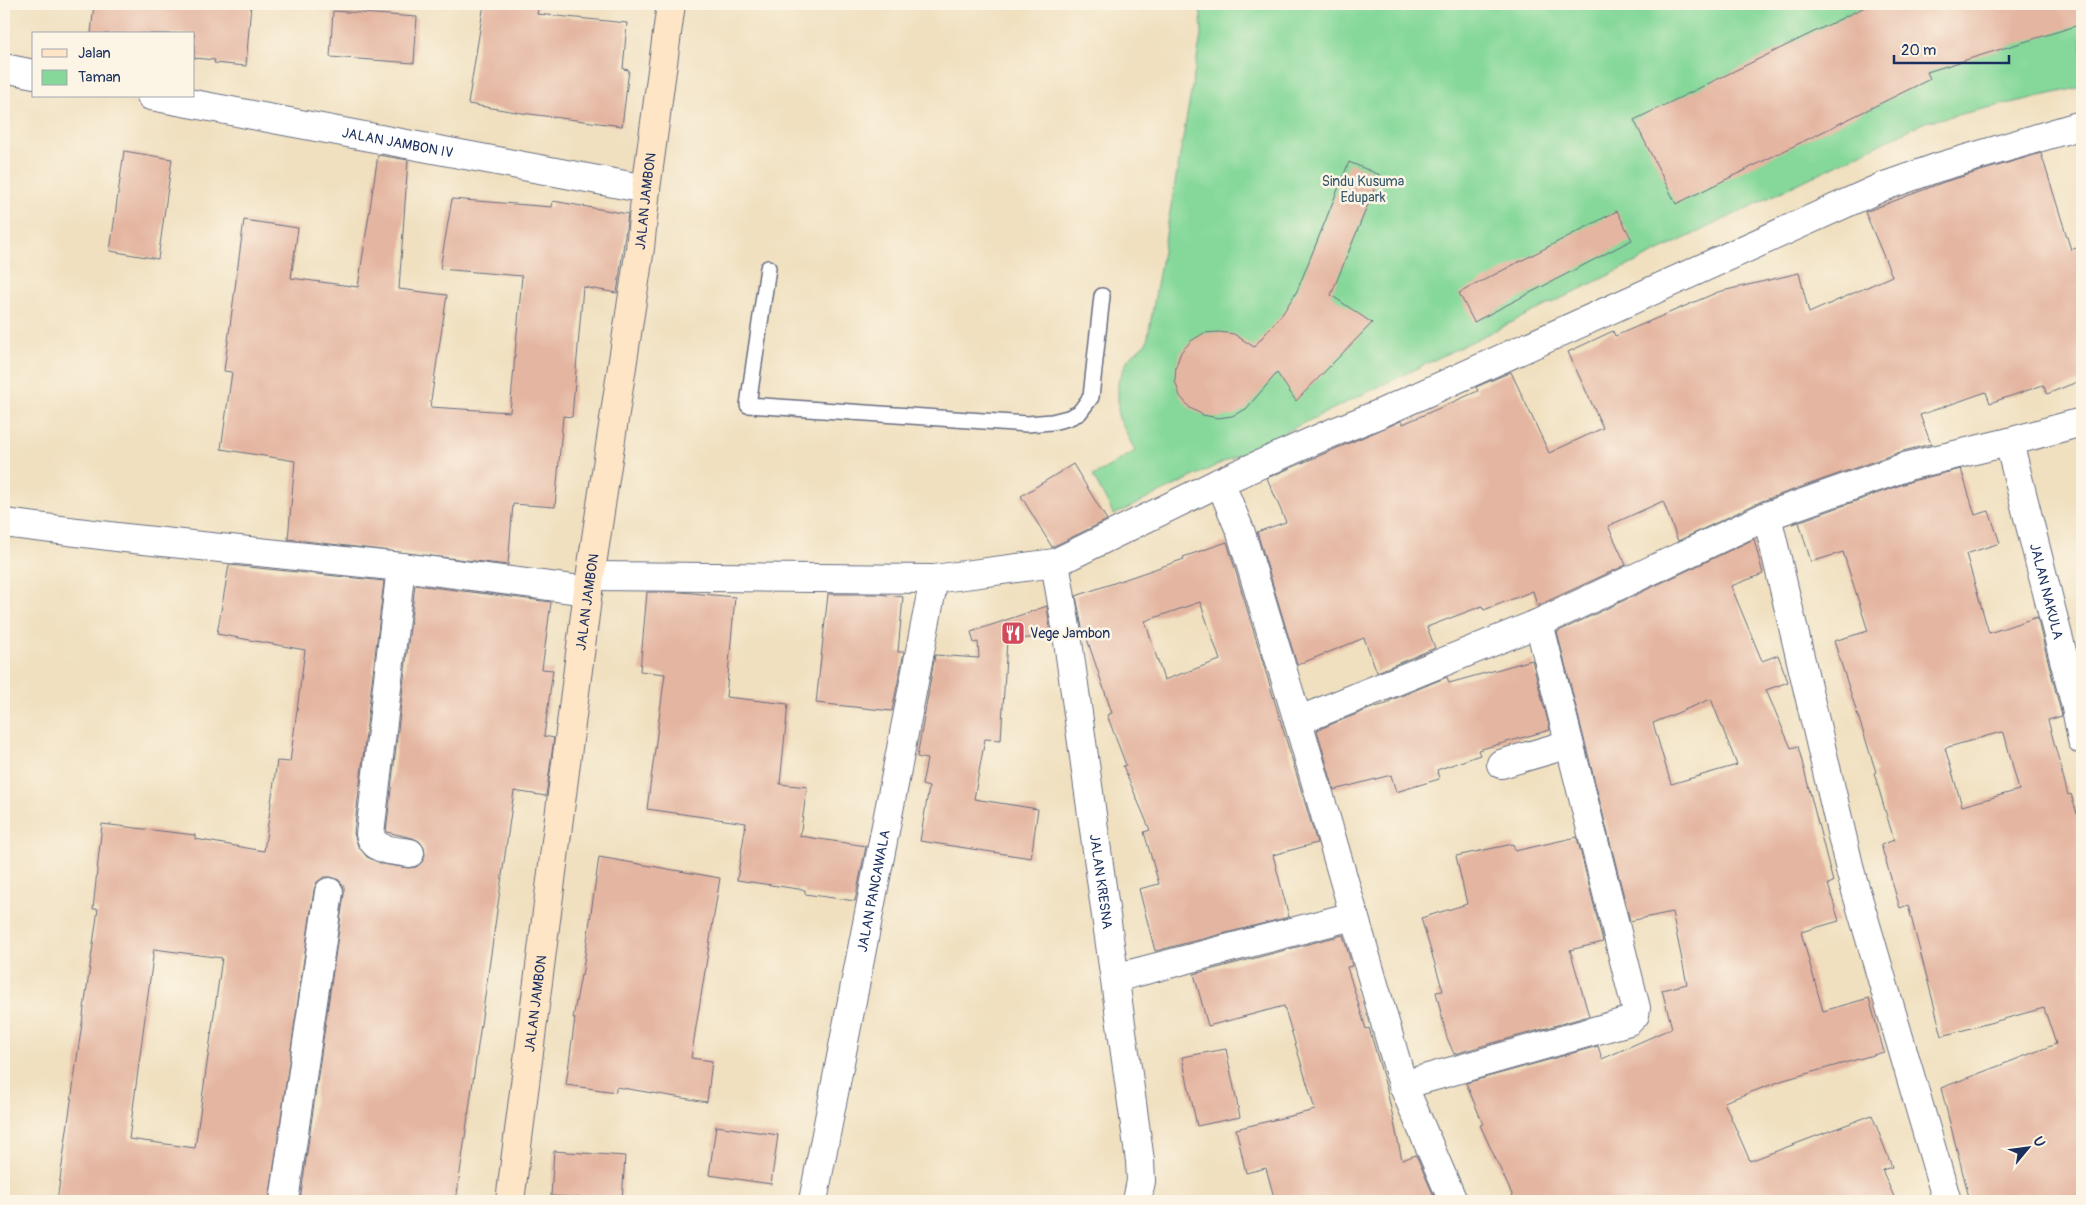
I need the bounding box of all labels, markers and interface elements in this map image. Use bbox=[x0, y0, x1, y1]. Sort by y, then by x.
legend bbox=[32, 32, 195, 98]
scale bar bbox=[1894, 32, 2008, 64]
text: 20 m bbox=[1901, 41, 1936, 60]
text: Jalan bbox=[78, 44, 111, 63]
text: Taman bbox=[78, 68, 121, 87]
street label: JALAN JAMBON IV bbox=[341, 124, 455, 162]
street label: JALAN JAMBON bbox=[632, 152, 660, 251]
park label: Sindu Kusuma Edupark bbox=[1322, 173, 1404, 206]
street label: JALAN NAKULA bbox=[2026, 542, 2067, 641]
street label: JALAN JAMBON bbox=[572, 552, 603, 651]
restaurant icon: Vege Jambon bbox=[1000, 620, 1026, 646]
place label: Vege Jambon bbox=[1030, 625, 1110, 642]
street label: JALAN PANCAWALA bbox=[854, 828, 894, 953]
street label: JALAN KRESNA bbox=[1086, 833, 1116, 930]
street label: JALAN JAMBON bbox=[521, 954, 550, 1053]
north arrow bbox=[2004, 1122, 2054, 1172]
text: U bbox=[2029, 1134, 2049, 1150]

